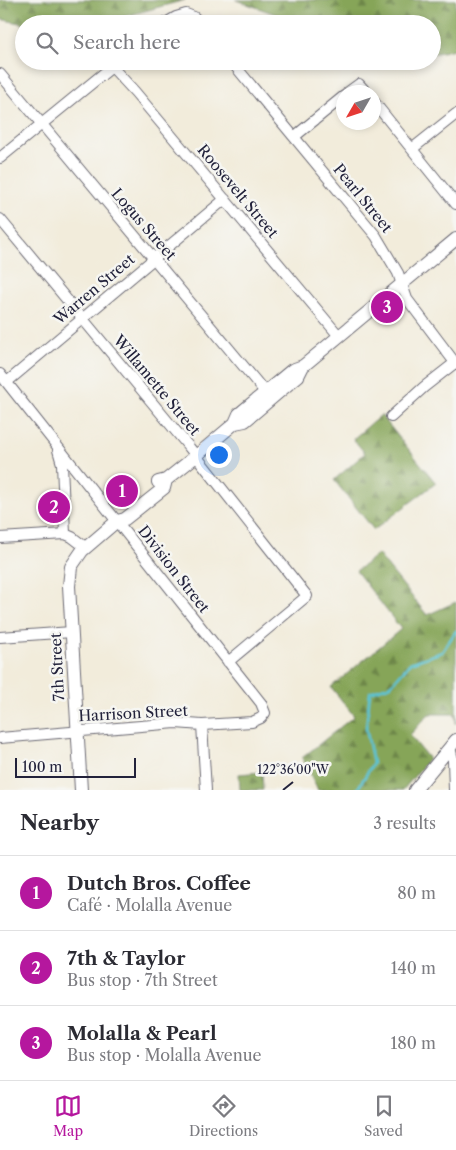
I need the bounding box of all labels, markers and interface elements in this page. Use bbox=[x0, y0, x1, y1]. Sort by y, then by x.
search box bbox=[15, 15, 441, 70]
icon: search bbox=[33, 29, 61, 57]
text: Search here bbox=[73, 31, 181, 54]
north arrow bbox=[336, 85, 381, 130]
street label: Roosevelt Street bbox=[193, 140, 283, 242]
street label: Pearl Street bbox=[329, 160, 397, 237]
street label: Logus Street bbox=[108, 184, 181, 264]
street label: Warren Street bbox=[49, 249, 139, 329]
pin: 3 bbox=[371, 288, 403, 326]
street label: Willamette Street bbox=[109, 330, 205, 440]
your location bbox=[206, 442, 232, 468]
pin: 1 bbox=[106, 472, 138, 510]
pin: 2 bbox=[38, 488, 70, 526]
street label: Division Street bbox=[134, 522, 214, 617]
street label: 7th Street bbox=[46, 632, 68, 702]
street label: Harrison Street bbox=[78, 701, 189, 725]
scale bar bbox=[15, 755, 136, 778]
text: 100 m bbox=[22, 758, 62, 776]
text: 122°36'00"W bbox=[257, 762, 330, 777]
text: Nearby bbox=[20, 810, 99, 835]
text: 3 results bbox=[373, 813, 436, 833]
text: Dutch Bros. Coffee bbox=[67, 872, 251, 895]
text: 1 bbox=[32, 883, 40, 903]
text: 80 m bbox=[397, 883, 436, 903]
text: Café · Molalla Avenue bbox=[67, 895, 232, 915]
text: 7th & Taylor bbox=[67, 947, 185, 970]
text: 2 bbox=[31, 958, 41, 978]
text: 140 m bbox=[391, 958, 436, 978]
text: Bus stop · 7th Street bbox=[67, 970, 218, 990]
text: Molalla & Pearl bbox=[67, 1022, 217, 1045]
text: 3 bbox=[31, 1033, 41, 1053]
text: 180 m bbox=[390, 1033, 436, 1053]
text: Bus stop · Molalla Avenue bbox=[67, 1045, 262, 1065]
tab: Map bbox=[53, 1092, 83, 1140]
tab: Directions bbox=[189, 1092, 258, 1140]
tab: Saved bbox=[364, 1092, 403, 1140]

